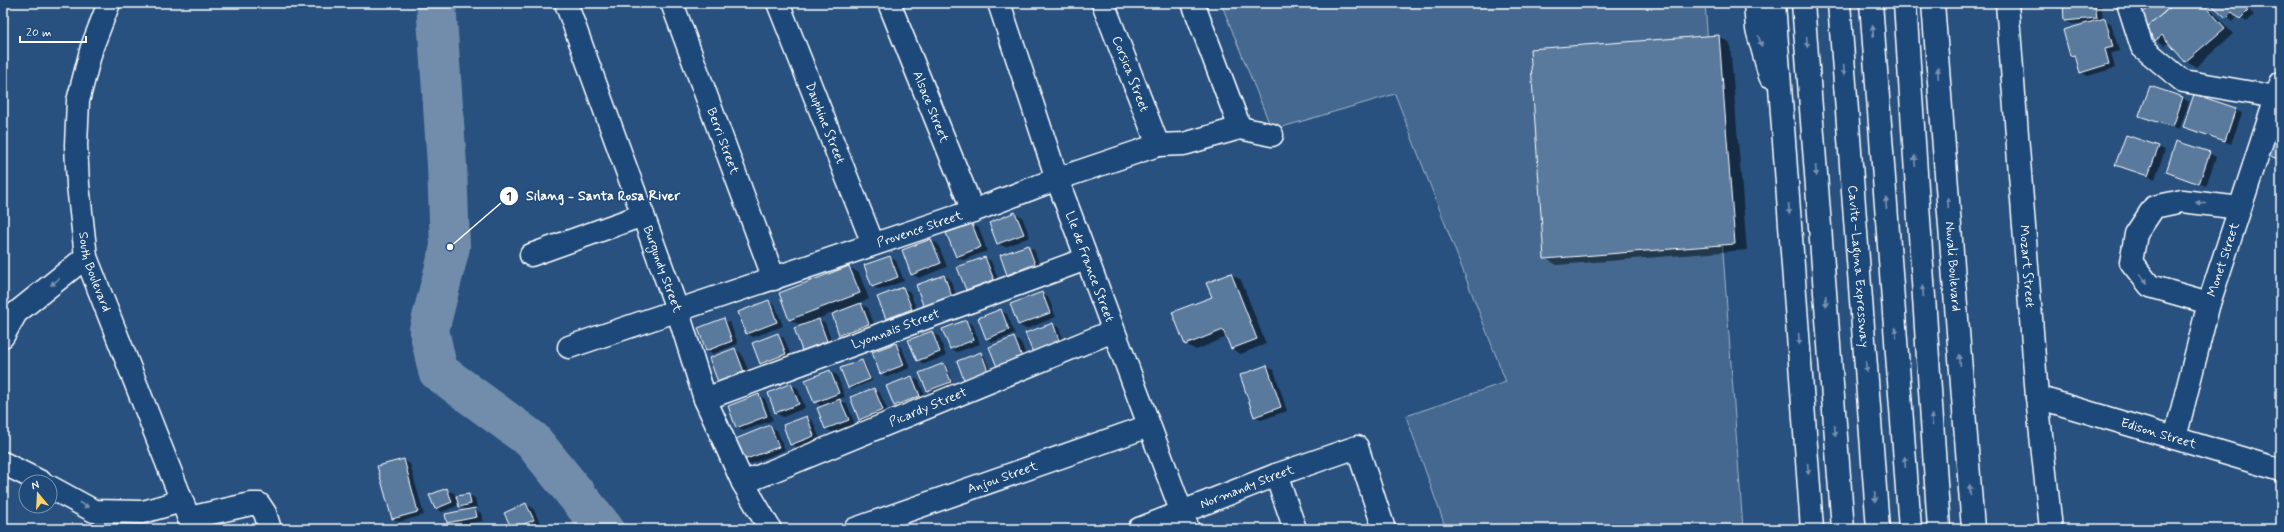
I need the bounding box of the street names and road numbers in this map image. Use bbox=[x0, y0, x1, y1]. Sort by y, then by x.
street label: Corsica Street bbox=[1108, 34, 1153, 114]
street label: Alsace Street bbox=[909, 68, 953, 146]
street label: Dauphine Street bbox=[802, 80, 849, 166]
street label: Berri Street bbox=[703, 105, 743, 177]
street label: Cavite–Laguna Expressway bbox=[1844, 185, 1873, 348]
street label: Provence Street bbox=[875, 207, 965, 251]
street label: Lle de France Street bbox=[1061, 209, 1118, 325]
street label: Monet Street bbox=[2203, 220, 2243, 299]
street label: Nuvali Boulevard bbox=[1941, 221, 1965, 312]
street label: Burgundy Street bbox=[639, 223, 686, 315]
street label: Mozart Street bbox=[2015, 224, 2039, 308]
street label: South Boulevard bbox=[75, 231, 115, 314]
street label: Lyonnais Street bbox=[849, 305, 942, 353]
street label: Picardy Street bbox=[887, 383, 969, 431]
street label: Edison Street bbox=[2119, 414, 2199, 453]
street label: Anjou Street bbox=[965, 457, 1040, 498]
street label: Normandy Street bbox=[1198, 461, 1297, 513]

